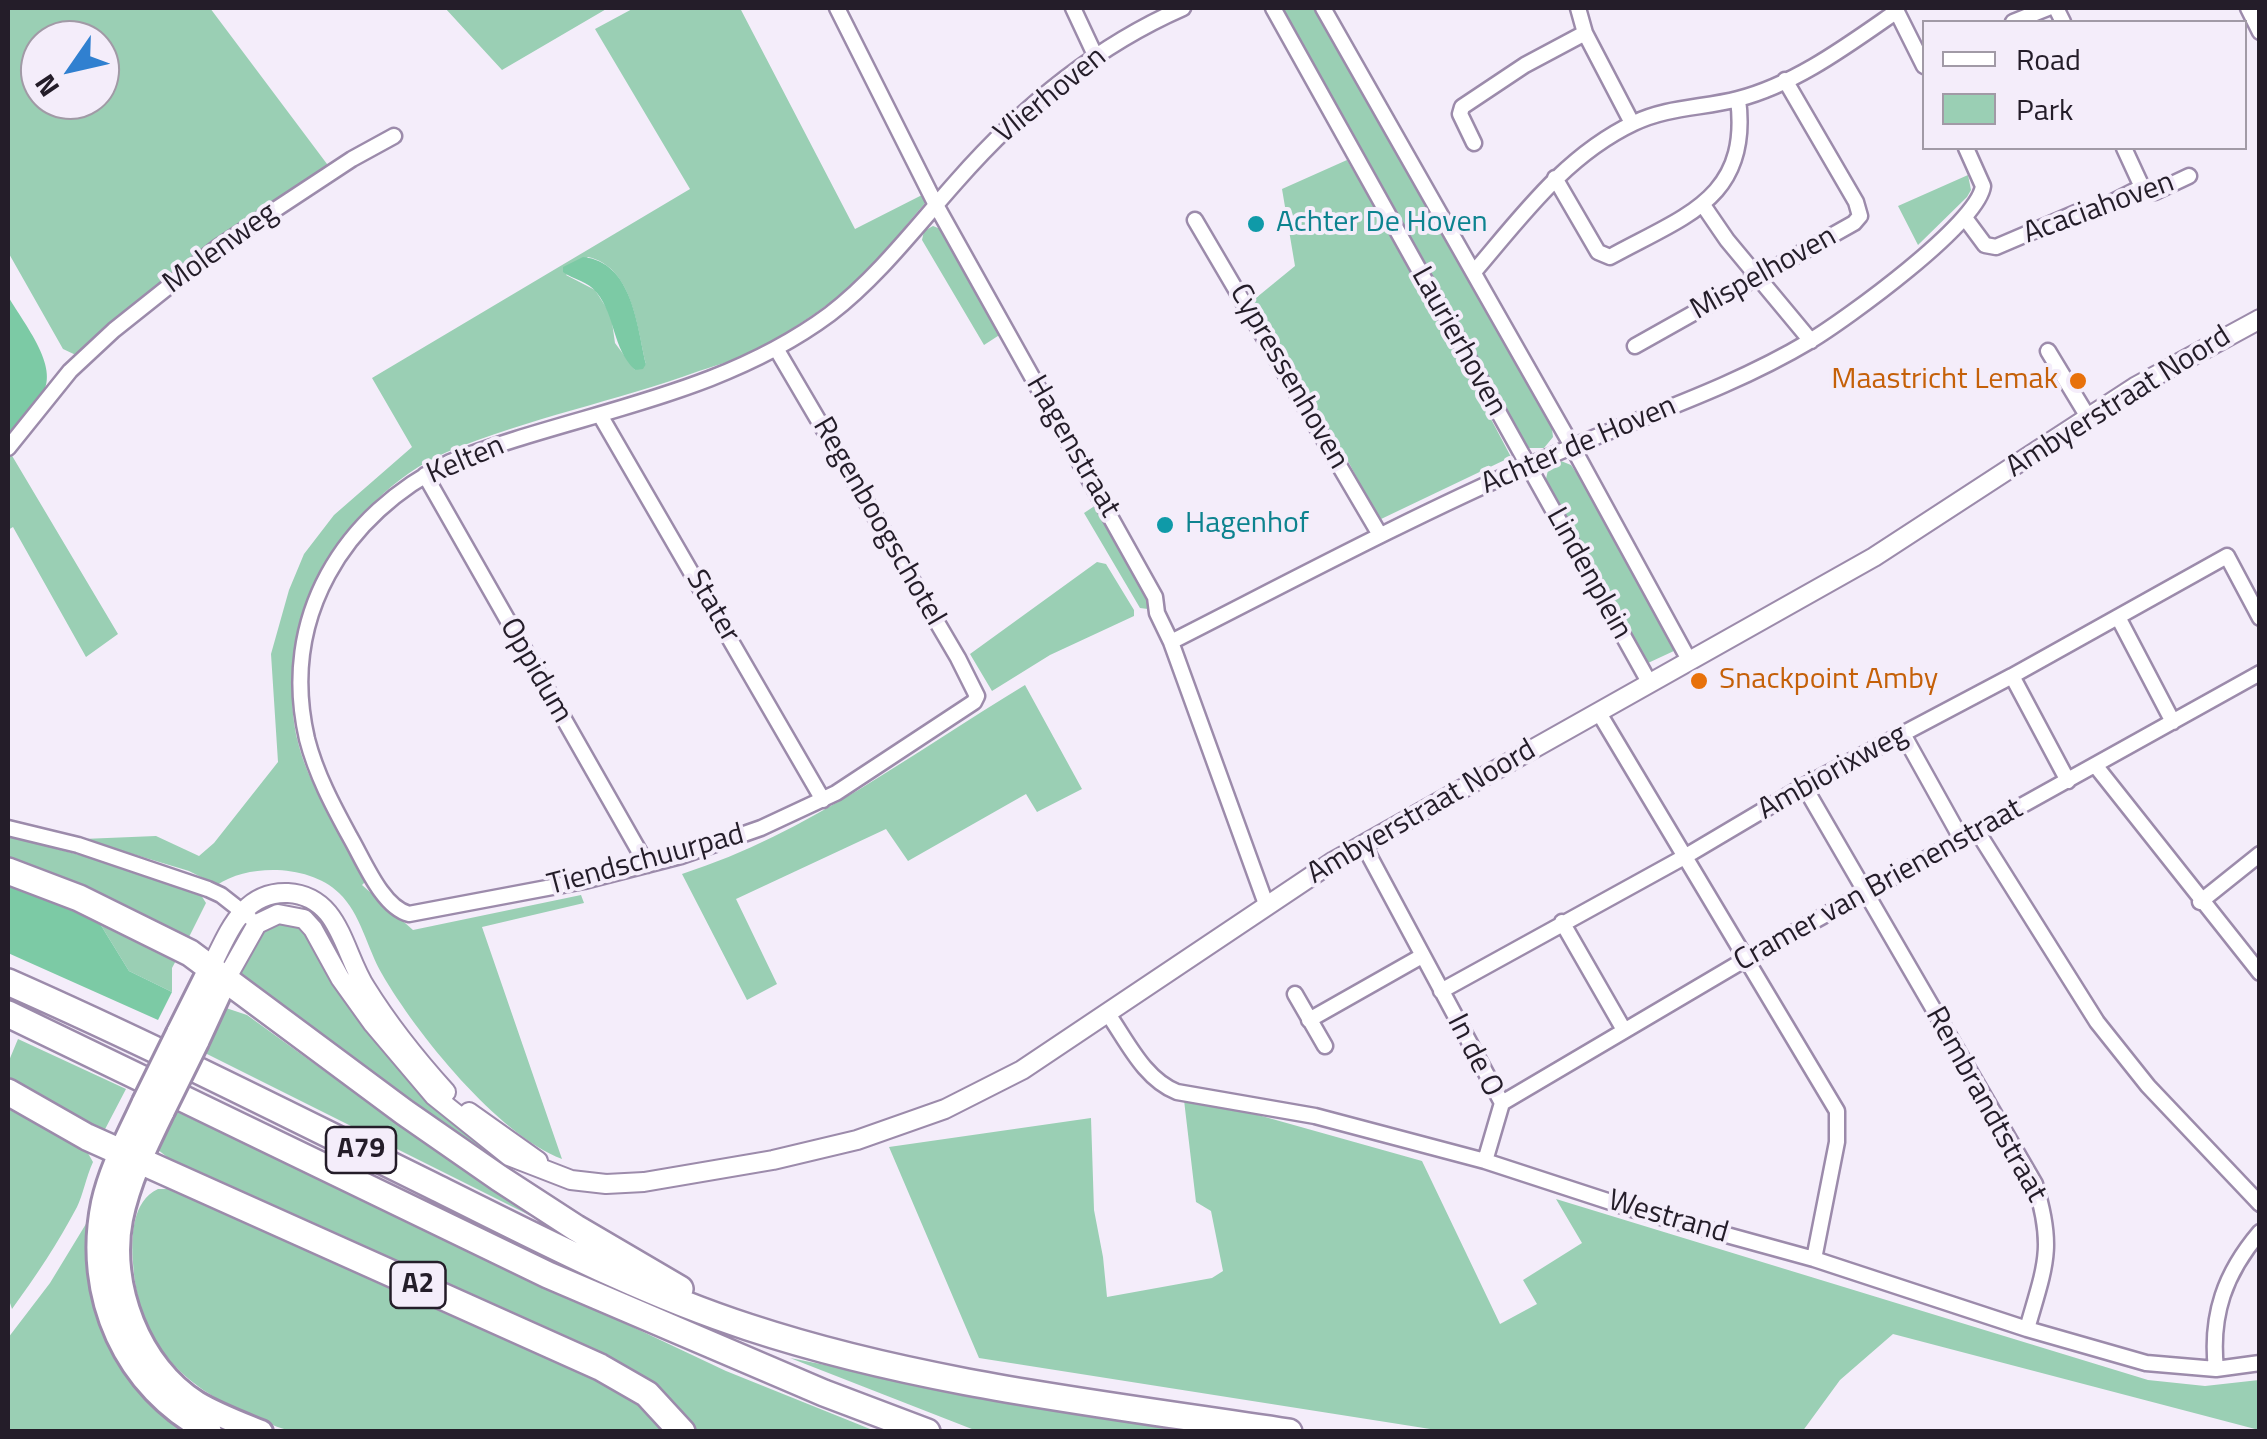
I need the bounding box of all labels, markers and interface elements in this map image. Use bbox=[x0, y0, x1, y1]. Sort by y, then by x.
north arrow bbox=[20, 20, 120, 120]
legend bbox=[1922, 20, 2247, 150]
text: Road bbox=[2016, 36, 2081, 82]
street label: Vlierhoven bbox=[988, 40, 1114, 152]
text: N bbox=[23, 66, 70, 106]
text: Park bbox=[2016, 86, 2073, 132]
street label: Acaciahoven bbox=[2019, 165, 2179, 253]
street label: Molenweg bbox=[157, 196, 285, 302]
place label: Achter De Hoven bbox=[1276, 206, 1488, 242]
marker: Achter De Hoven bbox=[1245, 213, 1267, 235]
street label: Mispelhoven bbox=[1685, 219, 1843, 329]
street label: Laurierhoven bbox=[1402, 261, 1514, 423]
street label: Cypressenhoven bbox=[1220, 278, 1356, 476]
street label: Ambyerstraat Noord bbox=[2000, 319, 2238, 487]
place label: Maastricht Lemak bbox=[1831, 363, 2058, 399]
street label: Hagenstraat bbox=[1017, 370, 1127, 524]
marker: Maastricht Lemak bbox=[2067, 370, 2089, 392]
street label: Achter de Hoven bbox=[1476, 389, 1682, 503]
street label: Regenboogschotel bbox=[804, 412, 952, 632]
street label: Kelten bbox=[422, 429, 510, 493]
street label: Lindenplein bbox=[1537, 502, 1639, 646]
place label: Hagenhof bbox=[1185, 507, 1309, 543]
marker: Hagenhof bbox=[1154, 514, 1176, 536]
street label: Stater bbox=[677, 564, 747, 650]
street label: Oppidum bbox=[491, 612, 579, 730]
place label: Snackpoint Amby bbox=[1719, 663, 1938, 699]
marker: Snackpoint Amby bbox=[1688, 670, 1710, 692]
street label: Ambiorixweg bbox=[1752, 717, 1914, 829]
street label: Ambyerstraat Noord bbox=[1301, 733, 1543, 893]
street label: Cramer van Brienenstraat bbox=[1729, 792, 2029, 980]
street label: Tiendschuurpad bbox=[544, 818, 748, 904]
street label: Rembrandtstraat bbox=[1917, 1001, 2053, 1209]
street label: In de O bbox=[1438, 1009, 1510, 1103]
road number: A79 bbox=[326, 1127, 396, 1173]
street label: Westrand bbox=[1604, 1184, 1732, 1252]
road number: A2 bbox=[390, 1262, 446, 1308]

